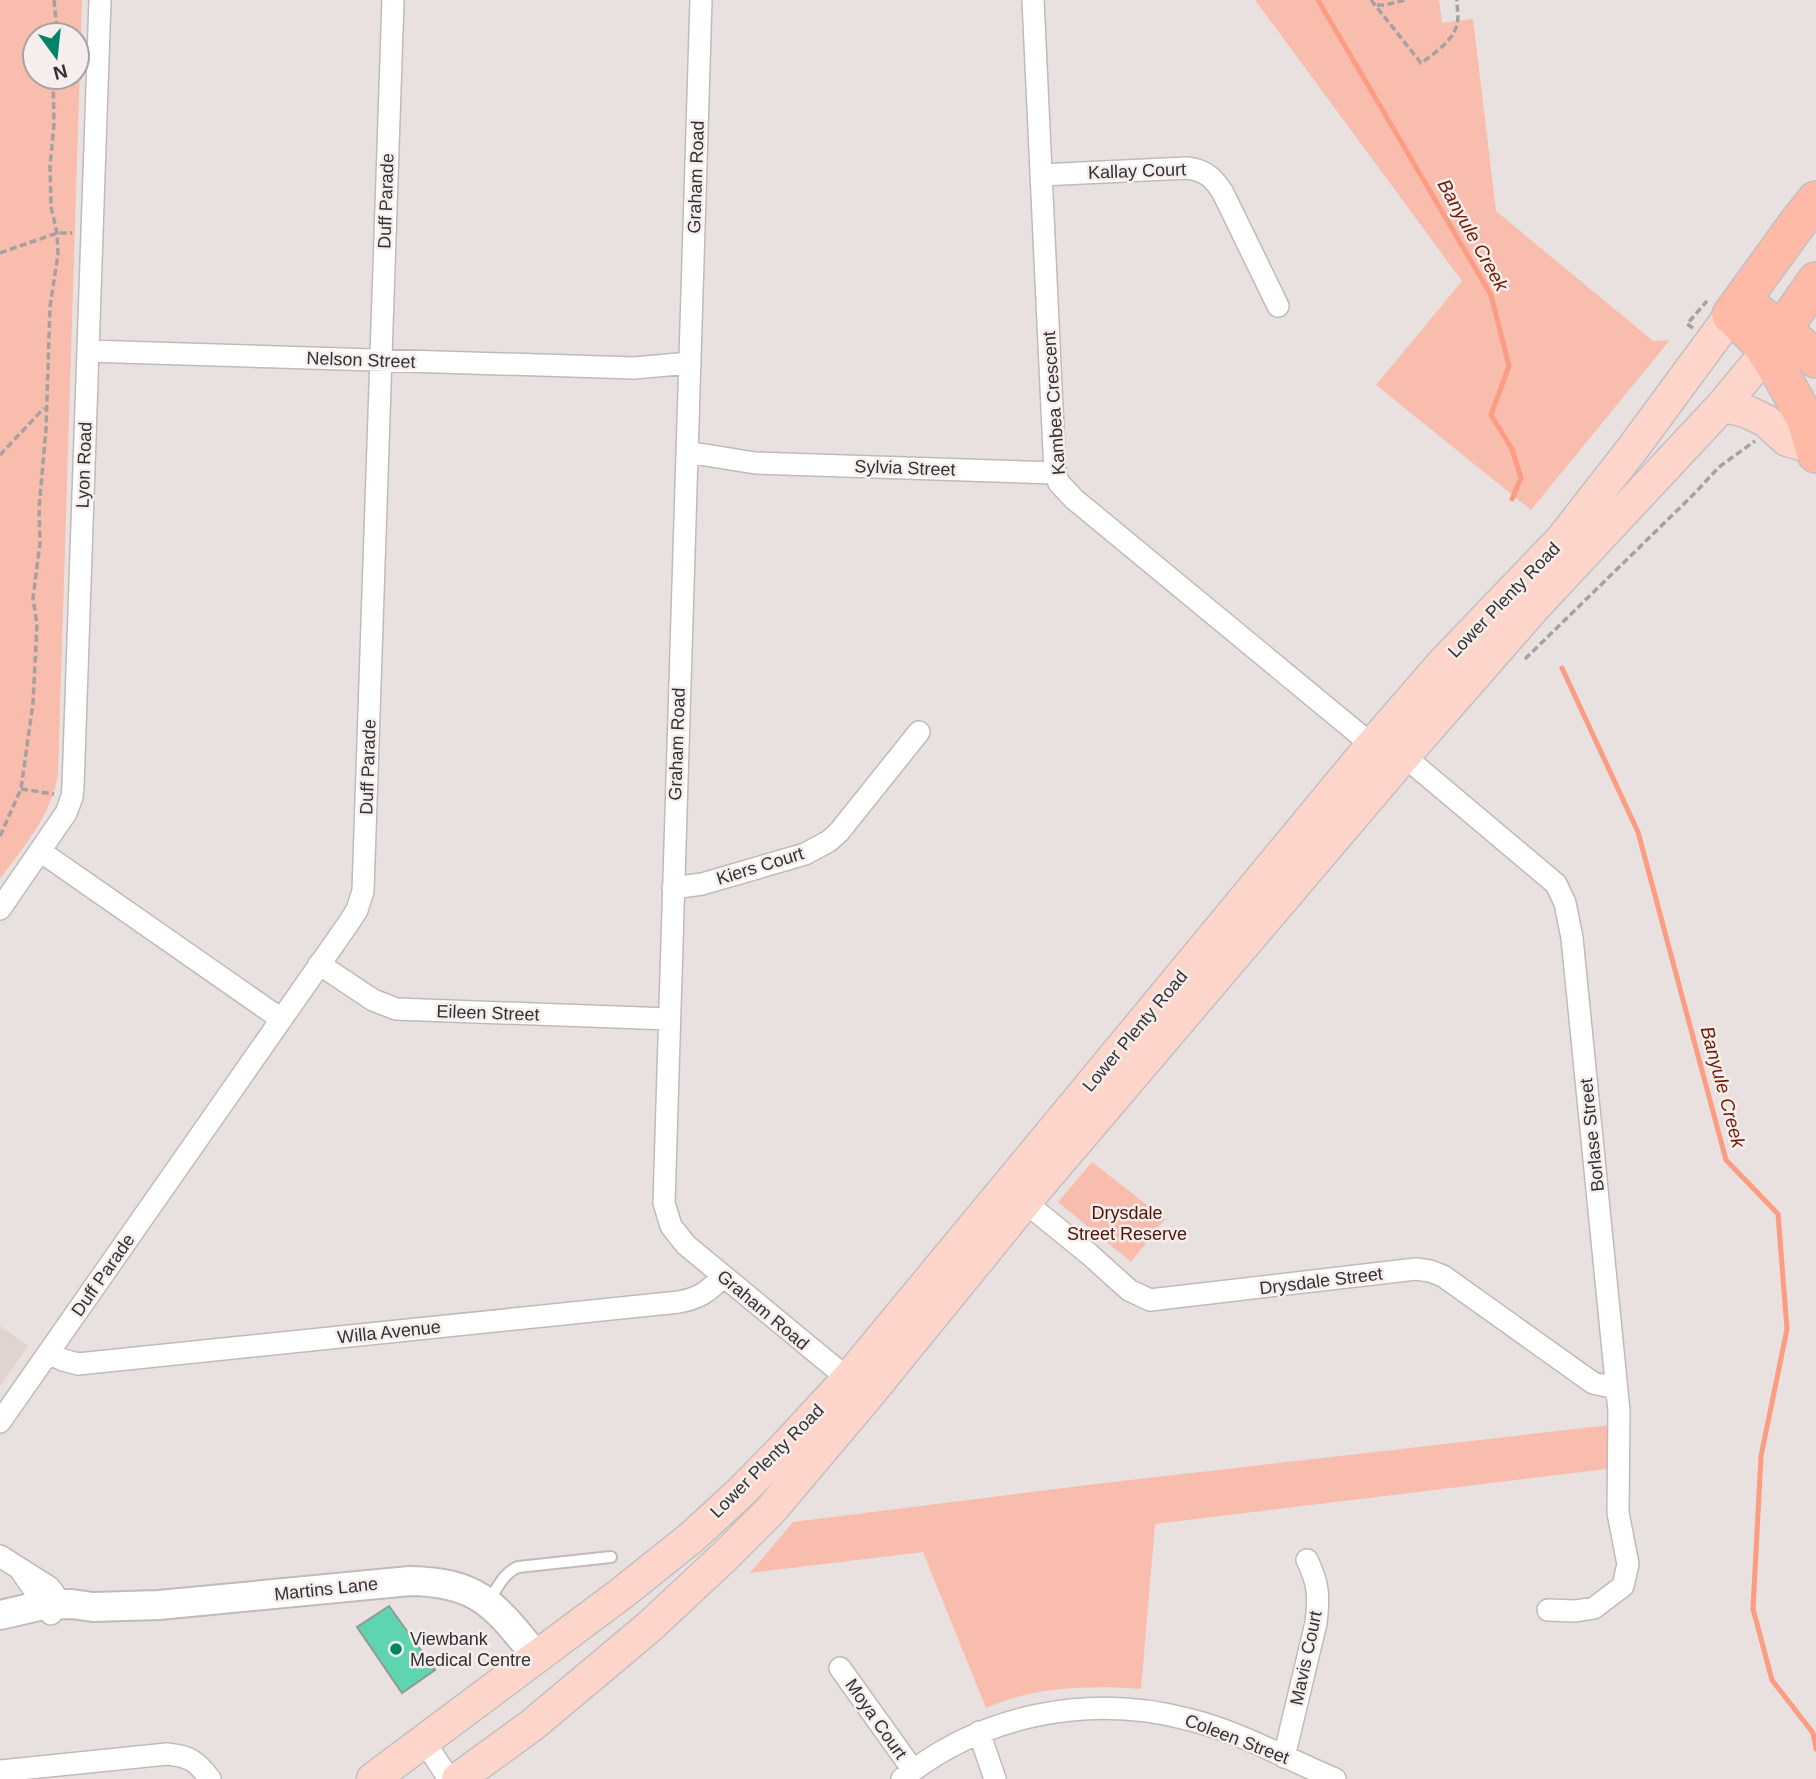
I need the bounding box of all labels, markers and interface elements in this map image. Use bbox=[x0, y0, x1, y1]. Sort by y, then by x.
north arrow bbox=[21, 21, 91, 91]
text: N bbox=[51, 60, 70, 84]
street label: Graham Road bbox=[684, 120, 708, 234]
street label: Duff Parade bbox=[374, 153, 398, 249]
street label: Kallay Court bbox=[1088, 159, 1186, 183]
water label: Banyule Creek bbox=[1434, 175, 1513, 296]
street label: Kambea Crescent bbox=[1039, 330, 1069, 476]
street label: Nelson Street bbox=[306, 348, 416, 372]
street label: Lyon Road bbox=[72, 421, 96, 509]
street label: Sylvia Street bbox=[854, 456, 956, 480]
street label: Lower Plenty Road bbox=[1444, 538, 1564, 662]
street label: Graham Road bbox=[665, 687, 689, 801]
street label: Duff Parade bbox=[356, 719, 380, 815]
street label: Kiers Court bbox=[714, 843, 806, 889]
street label: Lower Plenty Road bbox=[1078, 966, 1192, 1096]
street label: Eileen Street bbox=[436, 1001, 540, 1025]
water label: Banyule Creek bbox=[1697, 1024, 1750, 1151]
street label: Borlase Street bbox=[1576, 1077, 1608, 1193]
park label: Drysdale Street Reserve bbox=[1067, 1203, 1187, 1244]
street label: Duff Parade bbox=[67, 1230, 139, 1320]
street label: Drysdale Street bbox=[1258, 1264, 1384, 1298]
street label: Graham Road bbox=[713, 1266, 813, 1354]
street label: Willa Avenue bbox=[336, 1317, 442, 1347]
street label: Lower Plenty Road bbox=[706, 1400, 828, 1522]
street label: Martins Lane bbox=[273, 1574, 379, 1604]
street label: Mavis Court bbox=[1286, 1609, 1326, 1707]
place label: Viewbank Medical Centre bbox=[410, 1629, 531, 1670]
marker: Viewbank Medical Centre bbox=[388, 1641, 404, 1657]
street label: Moya Court bbox=[841, 1675, 911, 1763]
street label: Coleen Street bbox=[1182, 1710, 1292, 1768]

